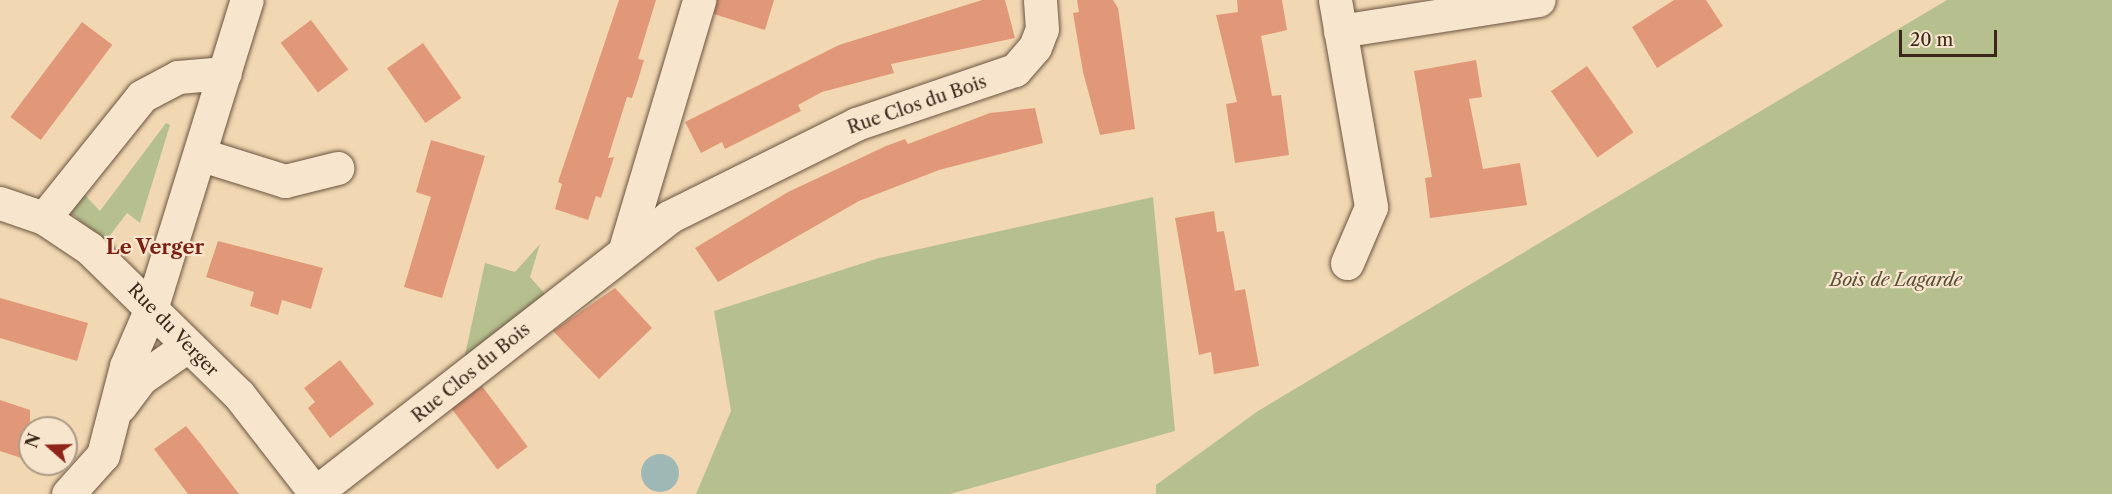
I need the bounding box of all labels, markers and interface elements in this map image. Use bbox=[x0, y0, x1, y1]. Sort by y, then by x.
scale bar bbox=[1902, 18, 2000, 56]
text: 20 m bbox=[1910, 29, 1953, 51]
street label: Rue Clos du Bois bbox=[845, 71, 989, 139]
district label: Le Verger bbox=[105, 235, 205, 259]
park label: Bois de Lagarde bbox=[1830, 269, 1962, 291]
street label: Rue du Verger bbox=[123, 279, 223, 381]
street label: Rue Clos du Bois bbox=[408, 319, 534, 427]
north arrow bbox=[18, 416, 78, 476]
text: N bbox=[21, 431, 45, 450]

